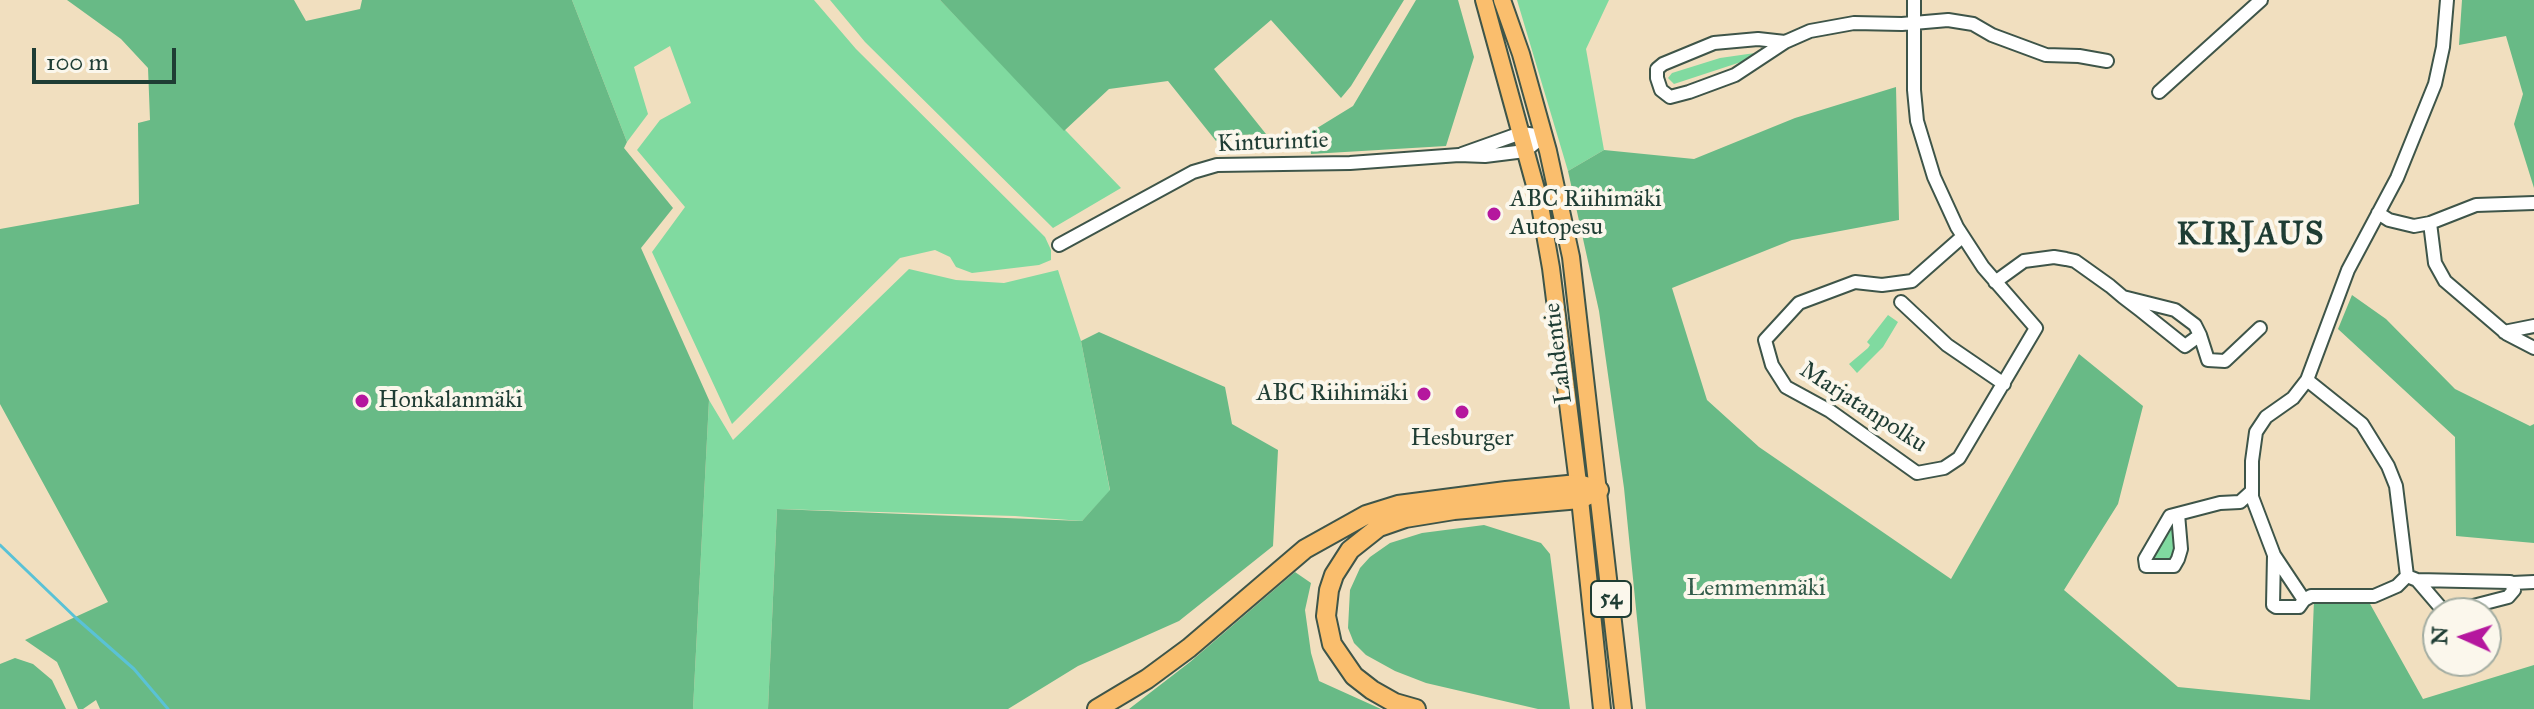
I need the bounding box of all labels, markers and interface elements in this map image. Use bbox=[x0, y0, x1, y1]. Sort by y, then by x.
scale bar bbox=[36, 32, 180, 82]
text: 100 m bbox=[46, 47, 109, 77]
street label: Kinturintie bbox=[1217, 127, 1329, 159]
place label: ABC Riihimäki Autopesu bbox=[1510, 186, 1662, 242]
marker: ABC Riihimäki Autopesu bbox=[1485, 205, 1503, 223]
district label: KIRJAUS bbox=[2177, 217, 2325, 255]
street label: Lahdentie bbox=[1539, 301, 1579, 405]
street label: Marjatanpolku bbox=[1794, 356, 1932, 460]
place label: ABC Riihimäki bbox=[1256, 380, 1408, 408]
marker: ABC Riihimäki bbox=[1415, 385, 1433, 403]
place label: Honkalanmäki bbox=[378, 387, 523, 415]
marker: Honkalanmäki bbox=[353, 392, 371, 410]
marker: Hesburger bbox=[1453, 403, 1471, 421]
place label: Hesburger bbox=[1411, 425, 1513, 453]
park label: Lemmenmäki bbox=[1686, 575, 1826, 603]
road number: 54 bbox=[1591, 581, 1631, 617]
north arrow bbox=[2422, 597, 2502, 677]
text: N bbox=[2426, 626, 2454, 646]

